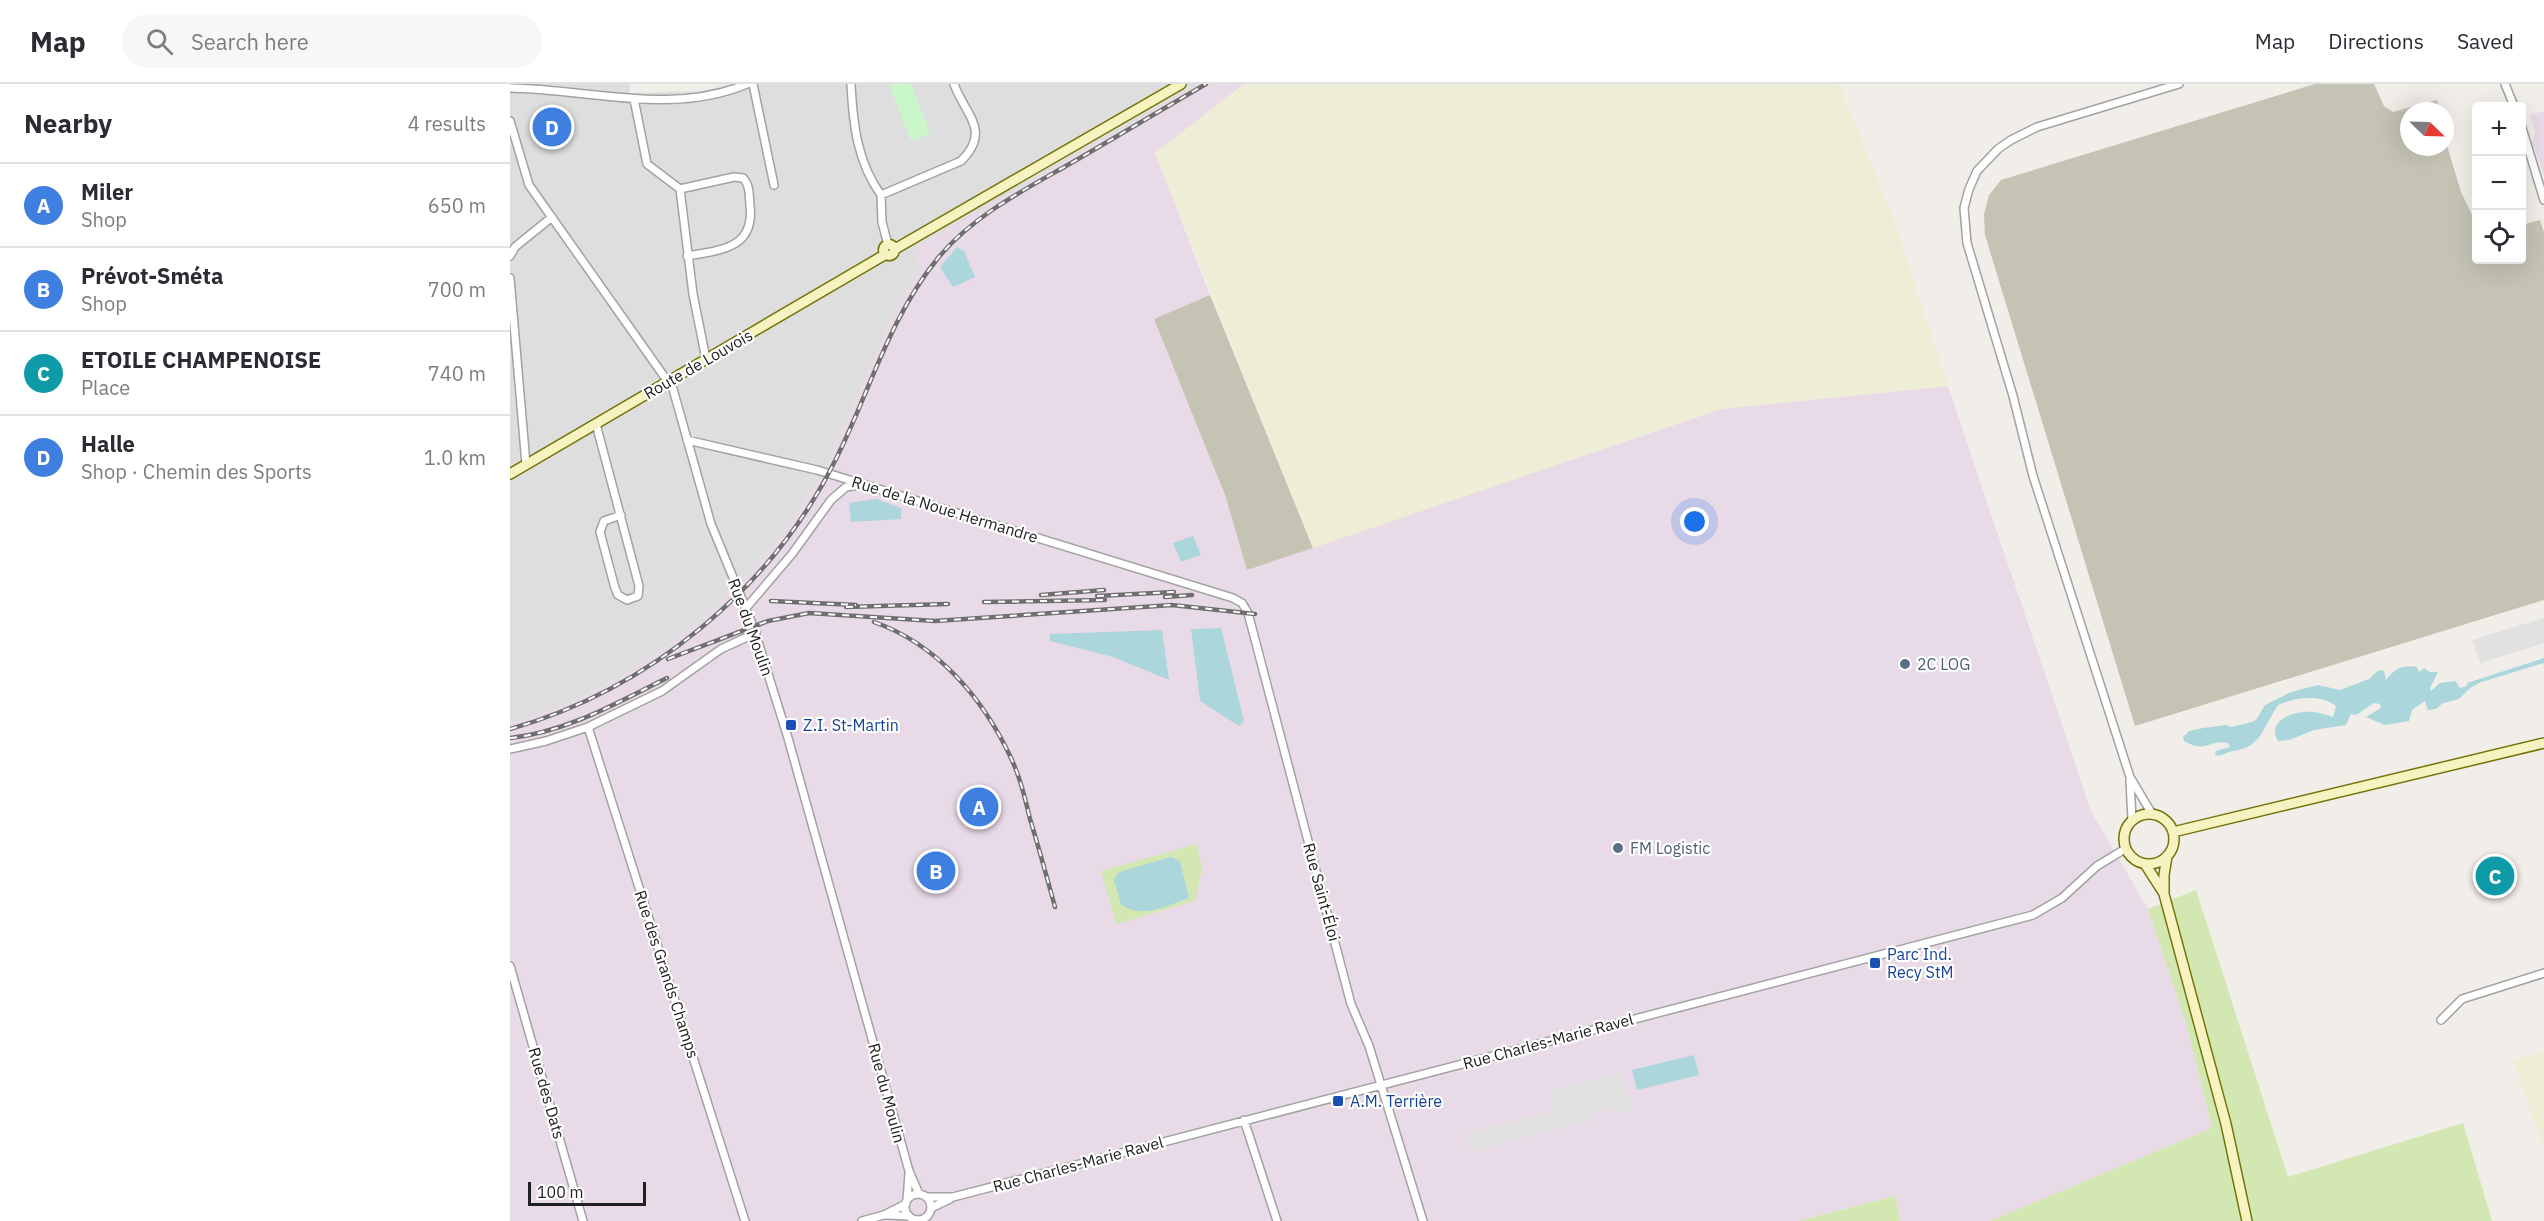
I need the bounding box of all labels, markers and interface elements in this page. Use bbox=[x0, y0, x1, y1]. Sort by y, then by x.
search box bbox=[122, 14, 542, 68]
text: Map bbox=[30, 23, 86, 60]
icon: search bbox=[143, 25, 176, 58]
text: Search here bbox=[191, 27, 309, 56]
text: Map bbox=[2255, 27, 2295, 55]
text: Directions bbox=[2328, 27, 2424, 55]
text: Saved bbox=[2457, 27, 2514, 55]
north arrow bbox=[2400, 102, 2454, 156]
map controls bbox=[2472, 102, 2526, 264]
button: + bbox=[2472, 102, 2526, 156]
pin: D bbox=[532, 104, 572, 150]
text: Nearby bbox=[24, 106, 112, 140]
text: 4 results bbox=[408, 110, 486, 137]
button: − bbox=[2472, 156, 2526, 210]
text: Miler bbox=[81, 177, 133, 206]
text: A bbox=[37, 192, 50, 219]
text: 650 m bbox=[428, 192, 486, 219]
text: Shop bbox=[81, 206, 127, 233]
button: locate bbox=[2472, 210, 2526, 264]
text: Prévot-Sméta bbox=[81, 261, 223, 290]
text: B bbox=[37, 276, 50, 303]
text: 700 m bbox=[428, 276, 486, 303]
text: Shop bbox=[81, 290, 127, 317]
street label: Route de Louvois bbox=[640, 325, 756, 403]
text: ETOILE CHAMPENOISE bbox=[81, 345, 321, 374]
text: C bbox=[37, 360, 50, 387]
text: 740 m bbox=[428, 360, 486, 387]
text: Place bbox=[81, 374, 130, 401]
text: Halle bbox=[81, 429, 135, 458]
text: D bbox=[37, 444, 50, 471]
text: 1.0 km bbox=[424, 444, 486, 471]
text: Shop · Chemin des Sports bbox=[81, 458, 312, 485]
street label: Rue de la Noue Hermandre bbox=[849, 471, 1041, 547]
your location bbox=[1680, 507, 1709, 536]
street label: Rue du Moulin bbox=[724, 575, 778, 679]
place label: 2C LOG bbox=[1917, 654, 1970, 674]
marker: 2C LOG bbox=[1898, 657, 1912, 671]
place label: Z.I. St-Martin bbox=[803, 715, 899, 735]
marker: Z.I. St-Martin bbox=[784, 718, 798, 732]
pin: A bbox=[960, 784, 998, 830]
place label: FM Logistic bbox=[1630, 838, 1710, 858]
street label: Rue Saint-Éloi bbox=[1299, 840, 1346, 943]
marker: FM Logistic bbox=[1611, 841, 1625, 855]
pin: B bbox=[916, 848, 956, 894]
pin: C bbox=[2476, 854, 2514, 898]
street label: Rue des Grands Champs bbox=[630, 887, 704, 1061]
place label: Parc Ind. Recy StM bbox=[1887, 944, 1954, 982]
marker: Parc Ind. Recy StM bbox=[1868, 956, 1882, 970]
street label: Rue Charles-Marie Ravel bbox=[1460, 1009, 1636, 1073]
street label: Rue du Moulin bbox=[864, 1041, 910, 1145]
street label: Rue des Dats bbox=[524, 1045, 570, 1141]
place label: A.M. Terrière bbox=[1350, 1091, 1442, 1111]
marker: A.M. Terrière bbox=[1331, 1094, 1345, 1108]
street label: Rue Charles-Marie Ravel bbox=[990, 1132, 1166, 1196]
scale bar bbox=[528, 1179, 646, 1206]
text: 100 m bbox=[537, 1182, 584, 1202]

